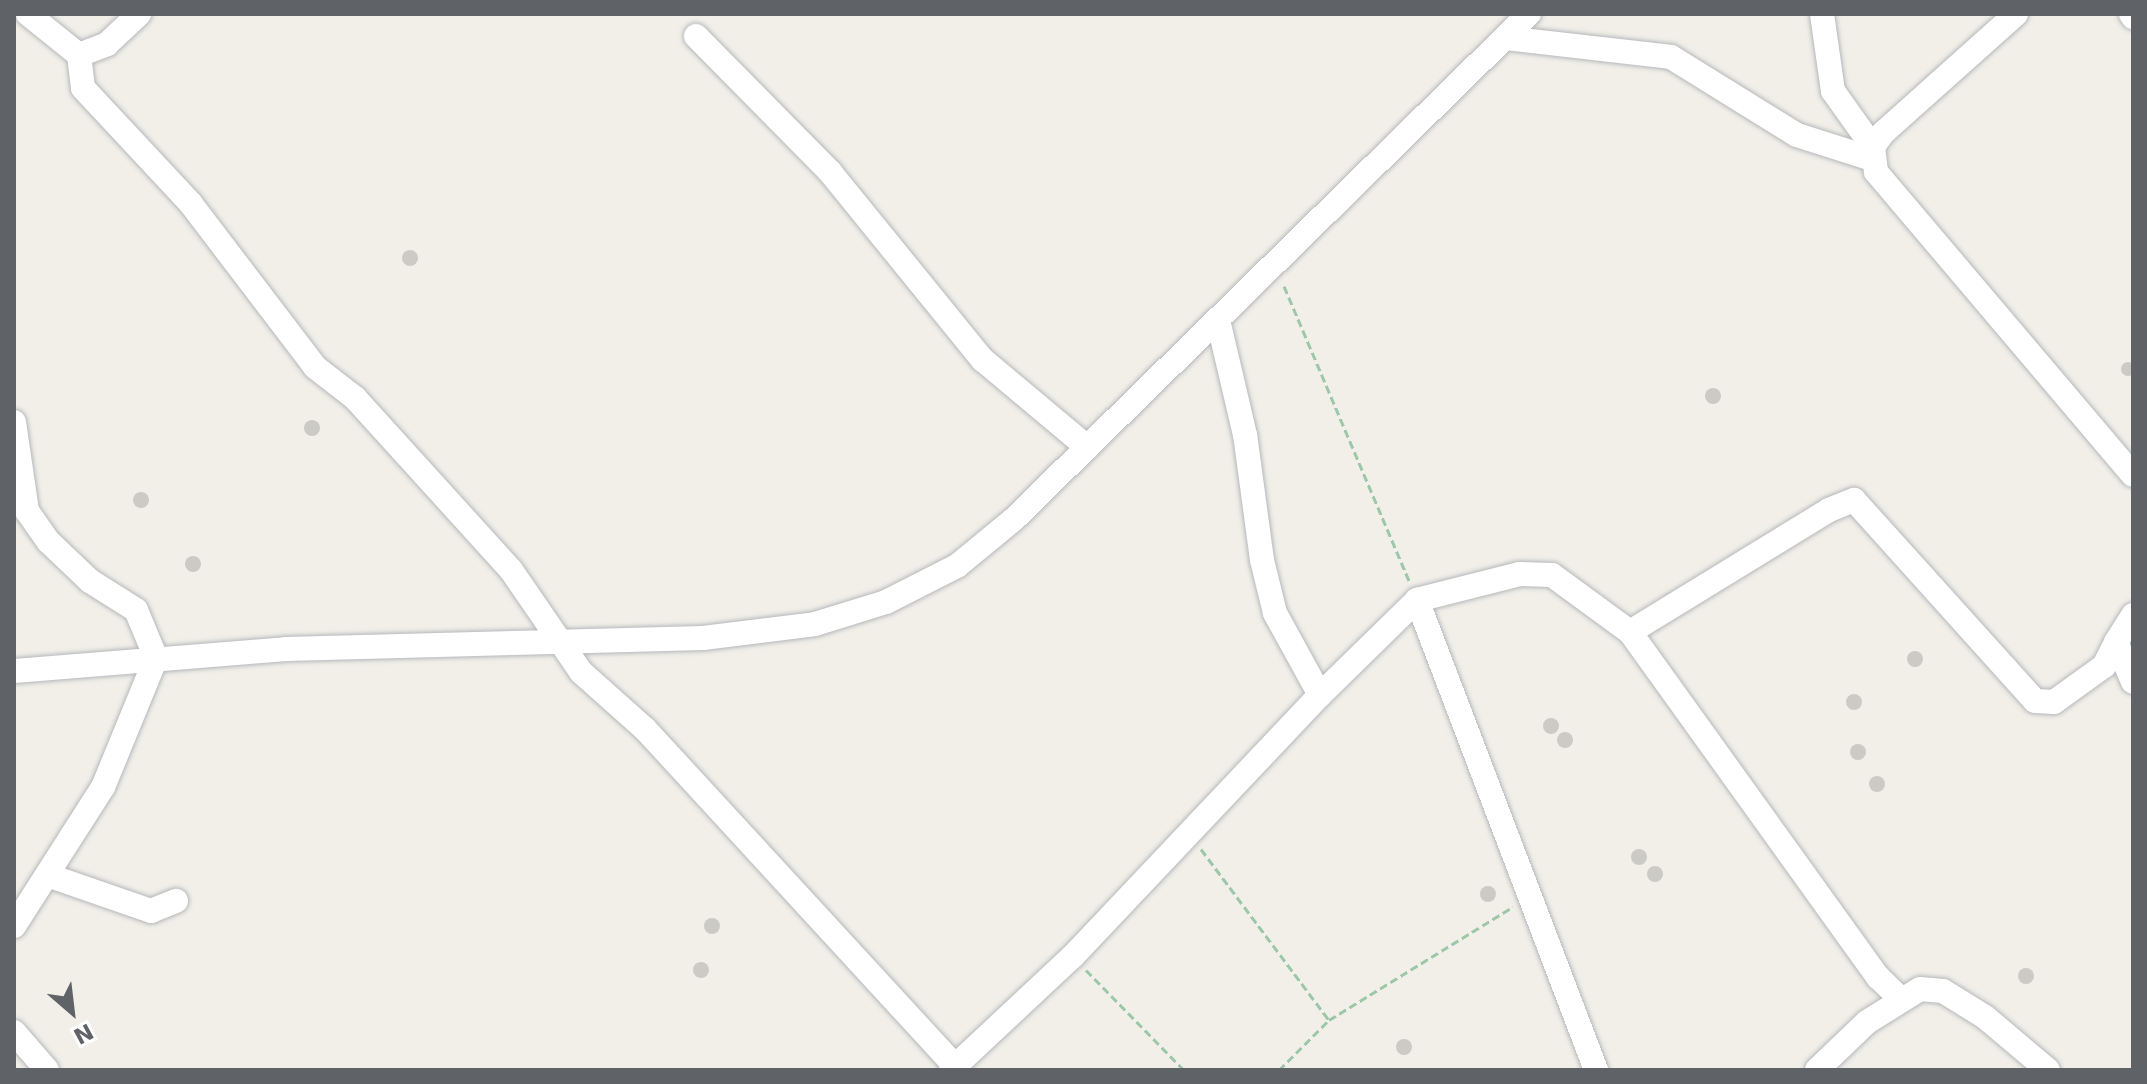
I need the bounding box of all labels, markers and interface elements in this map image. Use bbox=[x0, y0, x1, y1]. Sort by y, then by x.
north arrow bbox=[32, 972, 112, 1052]
text: N bbox=[70, 1018, 98, 1049]

